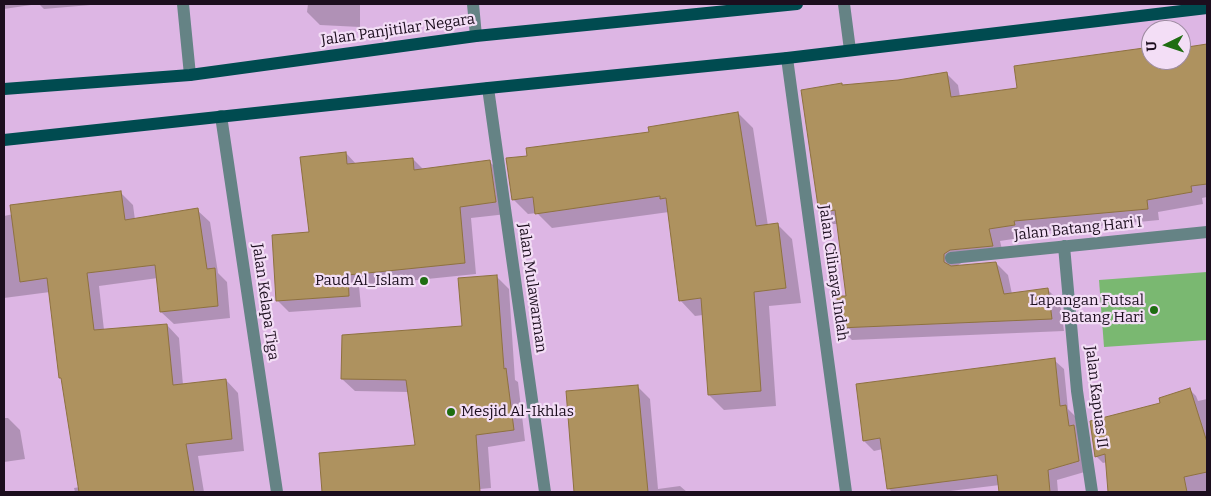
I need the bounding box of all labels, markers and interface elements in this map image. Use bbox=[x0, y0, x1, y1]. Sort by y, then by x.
street label: Jalan Panjitilar Negara bbox=[320, 10, 476, 50]
north arrow bbox=[1141, 20, 1191, 70]
text: U bbox=[1143, 40, 1160, 52]
street label: Jalan Cilinaya Indah bbox=[815, 204, 851, 342]
street label: Jalan Batang Hari I bbox=[1013, 213, 1143, 245]
street label: Jalan Mulawarman bbox=[514, 222, 550, 354]
street label: Jalan Kelapa Tiga bbox=[248, 243, 282, 361]
place label: Paud Al_Islam bbox=[315, 272, 414, 290]
marker: Paud Al_Islam bbox=[418, 275, 430, 287]
place label: Lapangan Futsal Batang Hari bbox=[1030, 292, 1144, 327]
marker: Lapangan Futsal Batang Hari bbox=[1148, 304, 1160, 316]
street label: Jalan Kapuas II bbox=[1081, 345, 1111, 449]
place label: Mesjid Al-Ikhlas bbox=[461, 403, 574, 421]
marker: Mesjid Al-Ikhlas bbox=[445, 406, 457, 418]

